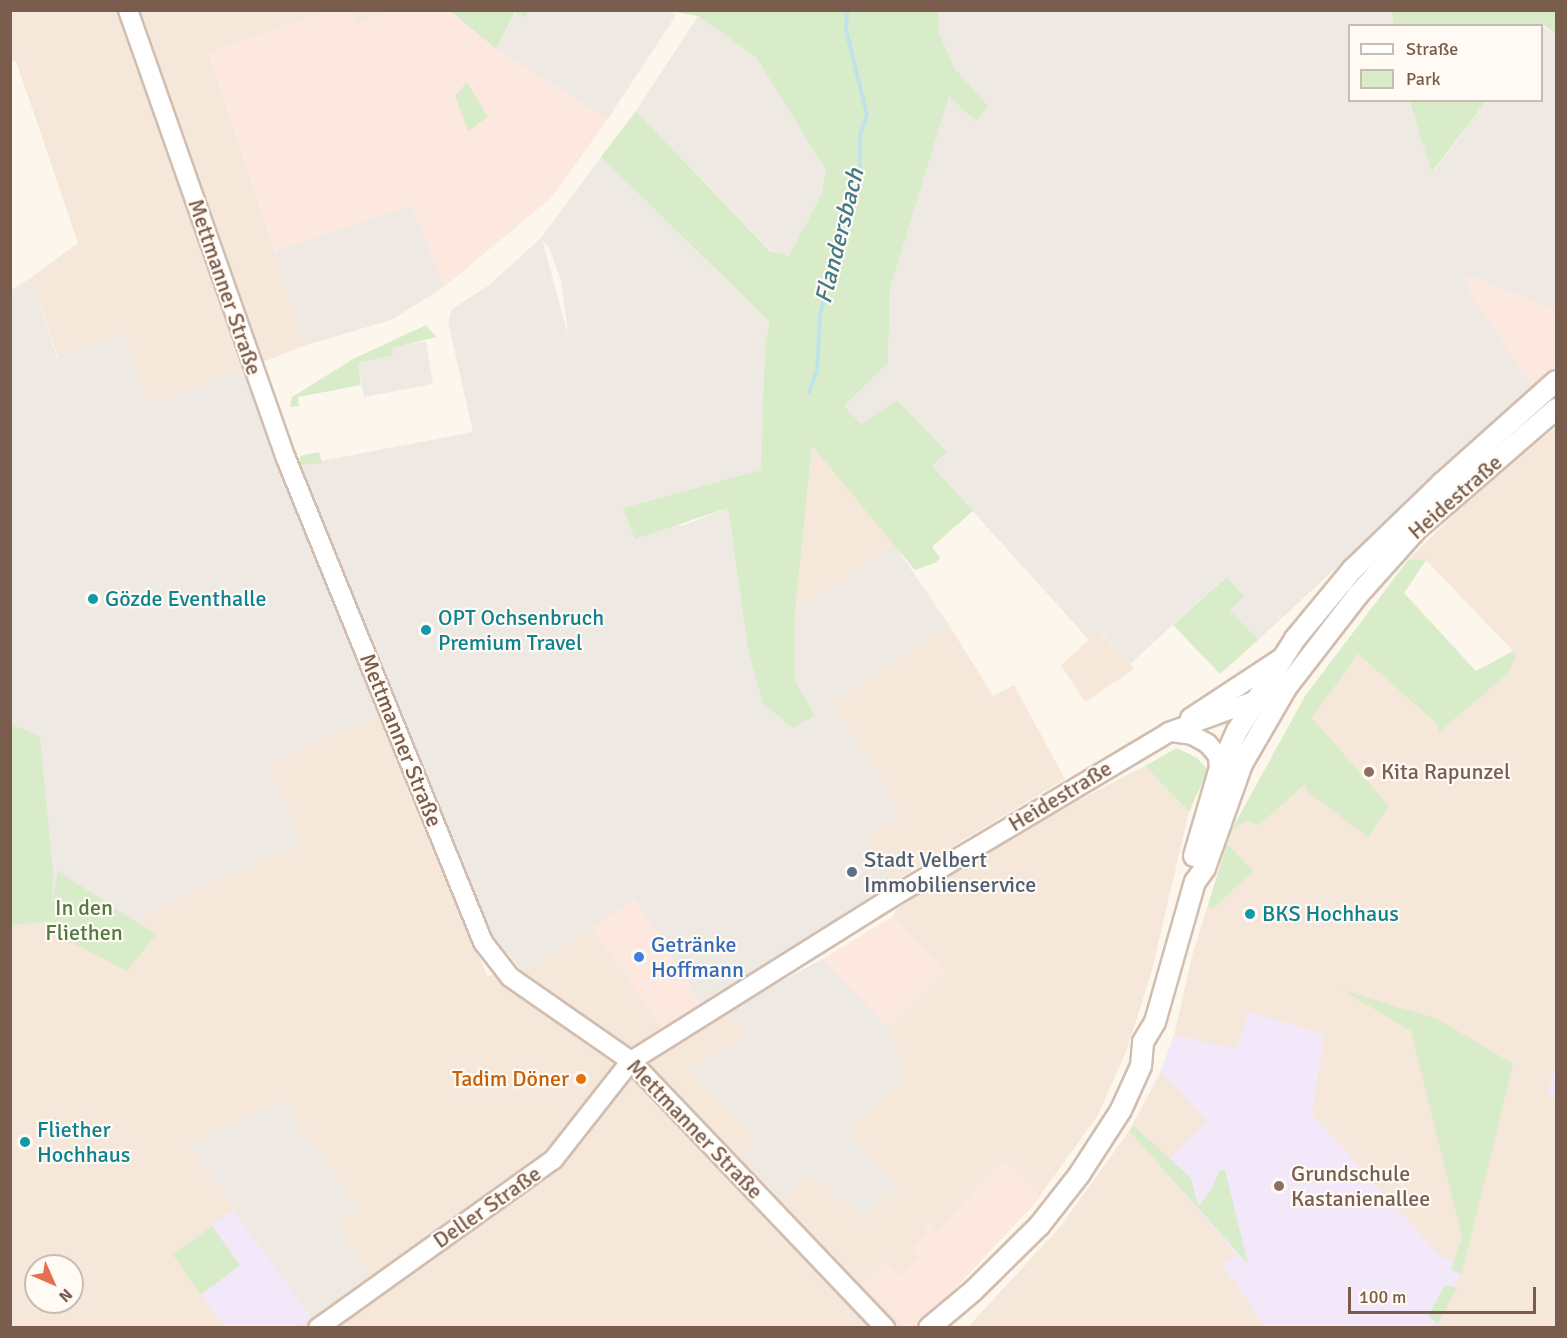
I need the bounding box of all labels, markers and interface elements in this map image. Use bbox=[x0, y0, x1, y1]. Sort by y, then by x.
legend bbox=[1348, 24, 1543, 102]
text: Straße bbox=[1406, 38, 1458, 60]
text: Park bbox=[1406, 68, 1441, 90]
water label: Flandersbach bbox=[809, 166, 871, 306]
street label: Mettmanner Straße bbox=[182, 195, 268, 379]
street label: Heidestraße bbox=[1403, 449, 1507, 545]
place label: Gözde Eventhalle bbox=[105, 586, 267, 612]
marker: Gözde Eventhalle bbox=[86, 592, 100, 606]
place label: OPT Ochsenbruch Premium Travel bbox=[438, 604, 604, 656]
marker: OPT Ochsenbruch Premium Travel bbox=[419, 623, 433, 637]
street label: Mettmanner Straße bbox=[354, 649, 448, 831]
street label: Heidestraße bbox=[1004, 755, 1116, 837]
place label: Kita Rapunzel bbox=[1381, 759, 1511, 785]
marker: Kita Rapunzel bbox=[1362, 765, 1376, 779]
place label: Stadt Velbert Immobilienservice bbox=[864, 846, 1036, 897]
marker: Stadt Velbert Immobilienservice bbox=[845, 865, 859, 879]
park label: In den Fliethen bbox=[45, 894, 123, 945]
place label: BKS Hochhaus bbox=[1262, 901, 1399, 927]
marker: BKS Hochhaus bbox=[1243, 907, 1257, 921]
place label: Getränke Hoffmann bbox=[651, 931, 744, 982]
marker: Getränke Hoffmann bbox=[632, 950, 646, 964]
street label: Mettmanner Straße bbox=[621, 1053, 769, 1205]
place label: Tadim Döner bbox=[452, 1066, 569, 1092]
marker: Tadim Döner bbox=[574, 1072, 588, 1086]
place label: Fliether Hochhaus bbox=[37, 1116, 130, 1168]
marker: Fliether Hochhaus bbox=[18, 1135, 32, 1149]
street label: Deller Straße bbox=[428, 1160, 546, 1254]
place label: Grundschule Kastanienallee bbox=[1291, 1160, 1430, 1212]
marker: Grundschule Kastanienallee bbox=[1272, 1179, 1286, 1193]
north arrow bbox=[24, 1254, 84, 1314]
scale bar bbox=[1351, 1275, 1538, 1313]
text: N bbox=[54, 1284, 76, 1306]
text: 100 m bbox=[1359, 1286, 1406, 1308]

